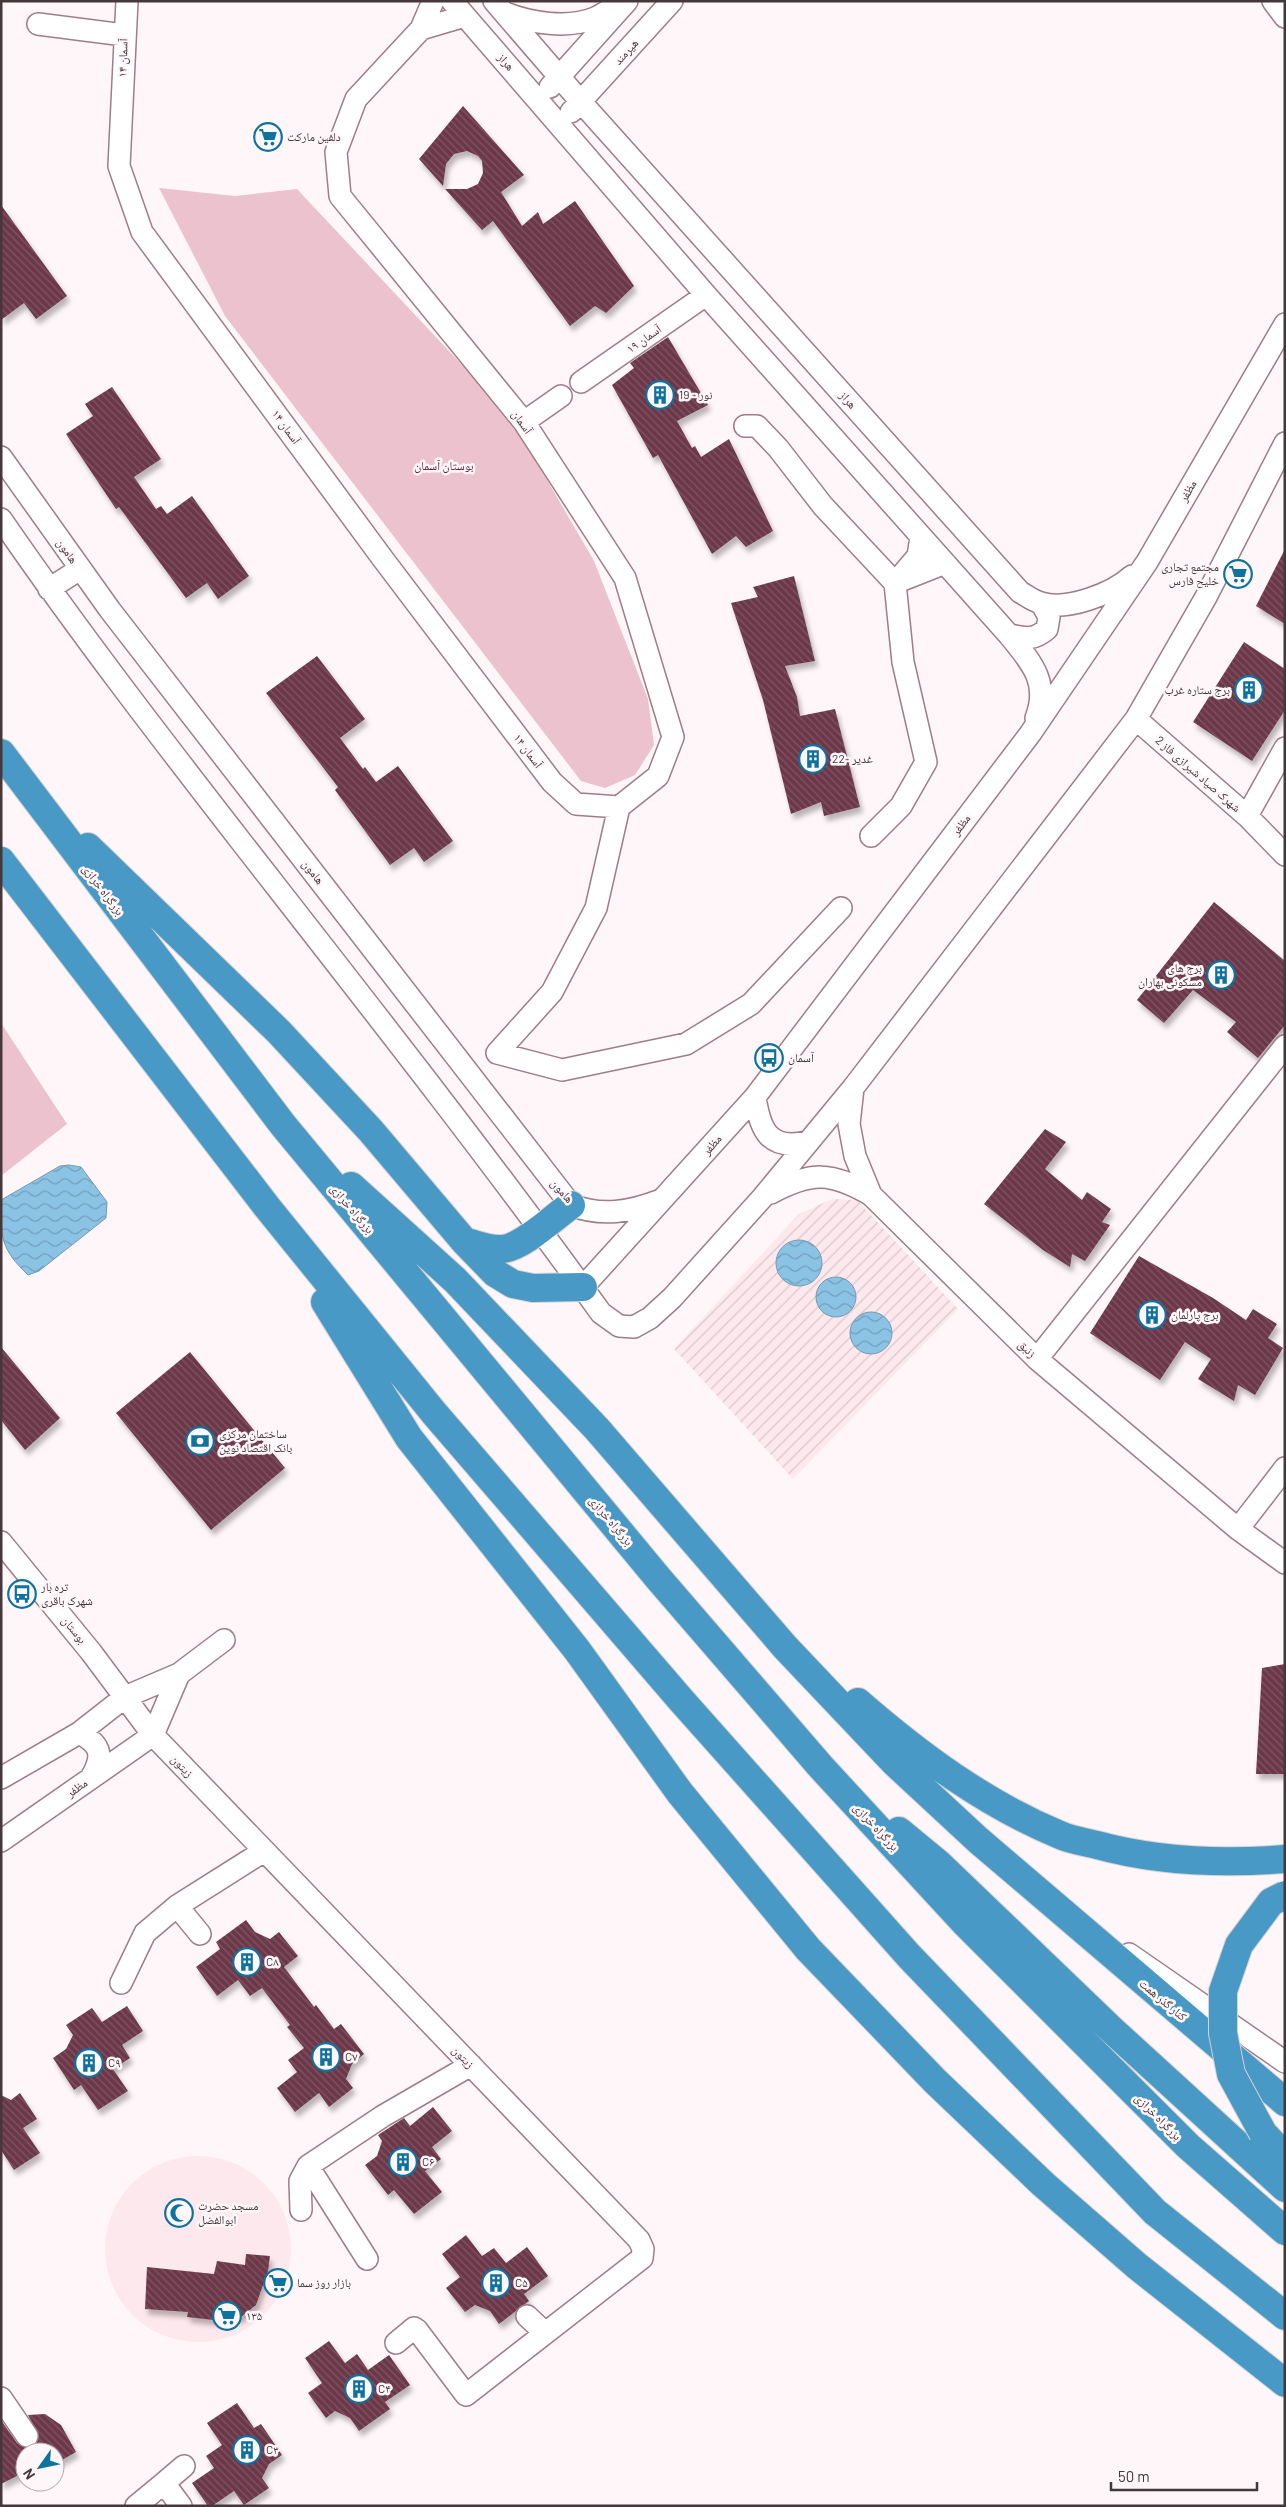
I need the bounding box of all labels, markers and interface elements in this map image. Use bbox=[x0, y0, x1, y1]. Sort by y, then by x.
street label: هیرمند bbox=[610, 36, 641, 68]
street label: آسمان ۱۴ bbox=[114, 37, 131, 78]
street label: هراز bbox=[495, 49, 518, 73]
supermarket icon: دلفین مارکت bbox=[253, 122, 283, 152]
place label: دلفین مارکت bbox=[287, 129, 341, 144]
street label: آسمان ۱۹ bbox=[623, 321, 665, 356]
building icon: 19 - نور bbox=[645, 380, 675, 410]
place label: 19 - نور bbox=[679, 387, 713, 401]
street label: هراز bbox=[837, 387, 860, 411]
street label: آسمان ۱۴ bbox=[269, 407, 304, 448]
street label: آسمان bbox=[509, 407, 536, 437]
park label: بوستان آسمان bbox=[414, 458, 474, 473]
street label: مظفر bbox=[1175, 477, 1199, 505]
street label: هامون bbox=[53, 535, 81, 566]
place label: مجتمع تجاری خلیح فارس bbox=[1161, 559, 1219, 588]
supermarket icon: مجتمع تجاری خلیح فارس bbox=[1223, 559, 1253, 589]
building icon: برج ستاره غرب bbox=[1234, 675, 1264, 705]
place label: برج ستاره غرب bbox=[1164, 682, 1230, 697]
street label: آسمان ۱۴ bbox=[511, 731, 547, 772]
street label: شهرک صیاد شیرازی فاز 2 bbox=[1152, 732, 1244, 815]
building icon: 22- غدیر bbox=[798, 744, 828, 774]
place label: 22- غدیر bbox=[832, 751, 873, 766]
street label: مظفر bbox=[947, 811, 973, 838]
street label: هامون bbox=[299, 856, 328, 887]
street label: بزرگراه خرازی bbox=[79, 861, 127, 918]
place label: برج های مسکونی بهاران bbox=[1138, 960, 1202, 989]
building icon: برج های مسکونی بهاران bbox=[1206, 960, 1236, 990]
bus stop icon: آسمان bbox=[754, 1043, 784, 1073]
place label: آسمان bbox=[788, 1050, 815, 1065]
street label: مظفر bbox=[698, 1131, 724, 1158]
street label: هامون bbox=[548, 1175, 577, 1206]
street label: بزرگراه خرازی bbox=[327, 1181, 377, 1237]
building icon: برج پارلمان bbox=[1137, 1300, 1167, 1330]
place label: برج پارلمان bbox=[1171, 1307, 1219, 1322]
street label: زنبق bbox=[1015, 1337, 1040, 1361]
bank icon: ساختمان مرکزی بانک اقتصاد نوین bbox=[185, 1426, 215, 1456]
place label: ساختمان مرکزی بانک اقتصاد نوین bbox=[219, 1426, 292, 1455]
street label: بزرگراه خرازی bbox=[586, 1493, 636, 1549]
bus stop icon: تره بار شهرک باقری bbox=[7, 1579, 37, 1609]
place label: تره بار شهرک باقری bbox=[40, 1579, 93, 1608]
street label: بوستان bbox=[58, 1613, 90, 1647]
street label: زیتون bbox=[168, 1751, 197, 1781]
street label: مظفر bbox=[62, 1775, 90, 1800]
street label: بزرگراه خرازی bbox=[850, 1800, 902, 1854]
building icon: C۸ bbox=[232, 1947, 262, 1977]
place label: C۸ bbox=[266, 1954, 279, 1968]
street label: کنار گذر همت bbox=[1137, 1976, 1190, 2023]
building icon: C۷ bbox=[311, 2042, 341, 2072]
street label: زیتون bbox=[449, 2042, 478, 2072]
building icon: C۹ bbox=[74, 2048, 104, 2078]
place label: C۷ bbox=[345, 2049, 358, 2063]
place label: C۹ bbox=[108, 2055, 121, 2069]
street label: بزرگراه خرازی bbox=[1132, 2090, 1185, 2143]
building icon: C۶ bbox=[388, 2147, 418, 2177]
place label: C۶ bbox=[422, 2154, 435, 2168]
mosque icon: مسجد حضرت ابوالفضل bbox=[164, 2198, 194, 2228]
place label: مسجد حضرت ابوالفضل bbox=[198, 2198, 259, 2227]
supermarket icon: بازار روز سما bbox=[263, 2268, 293, 2298]
building icon: C۵ bbox=[481, 2268, 511, 2298]
place label: بازار روز سما bbox=[297, 2275, 351, 2290]
place label: C۵ bbox=[515, 2275, 528, 2289]
supermarket icon: ۱۳۵ bbox=[212, 2301, 242, 2331]
place label: ۱۳۵ bbox=[246, 2308, 262, 2322]
building icon: C۴ bbox=[344, 2374, 374, 2404]
place label: C۴ bbox=[378, 2381, 391, 2395]
building icon: C۳ bbox=[232, 2435, 262, 2465]
north arrow bbox=[15, 2442, 65, 2492]
place label: C۳ bbox=[266, 2442, 279, 2456]
scale bar bbox=[1111, 2460, 1257, 2492]
text: N bbox=[19, 2466, 38, 2483]
text: 50 m bbox=[1118, 2467, 1150, 2485]

